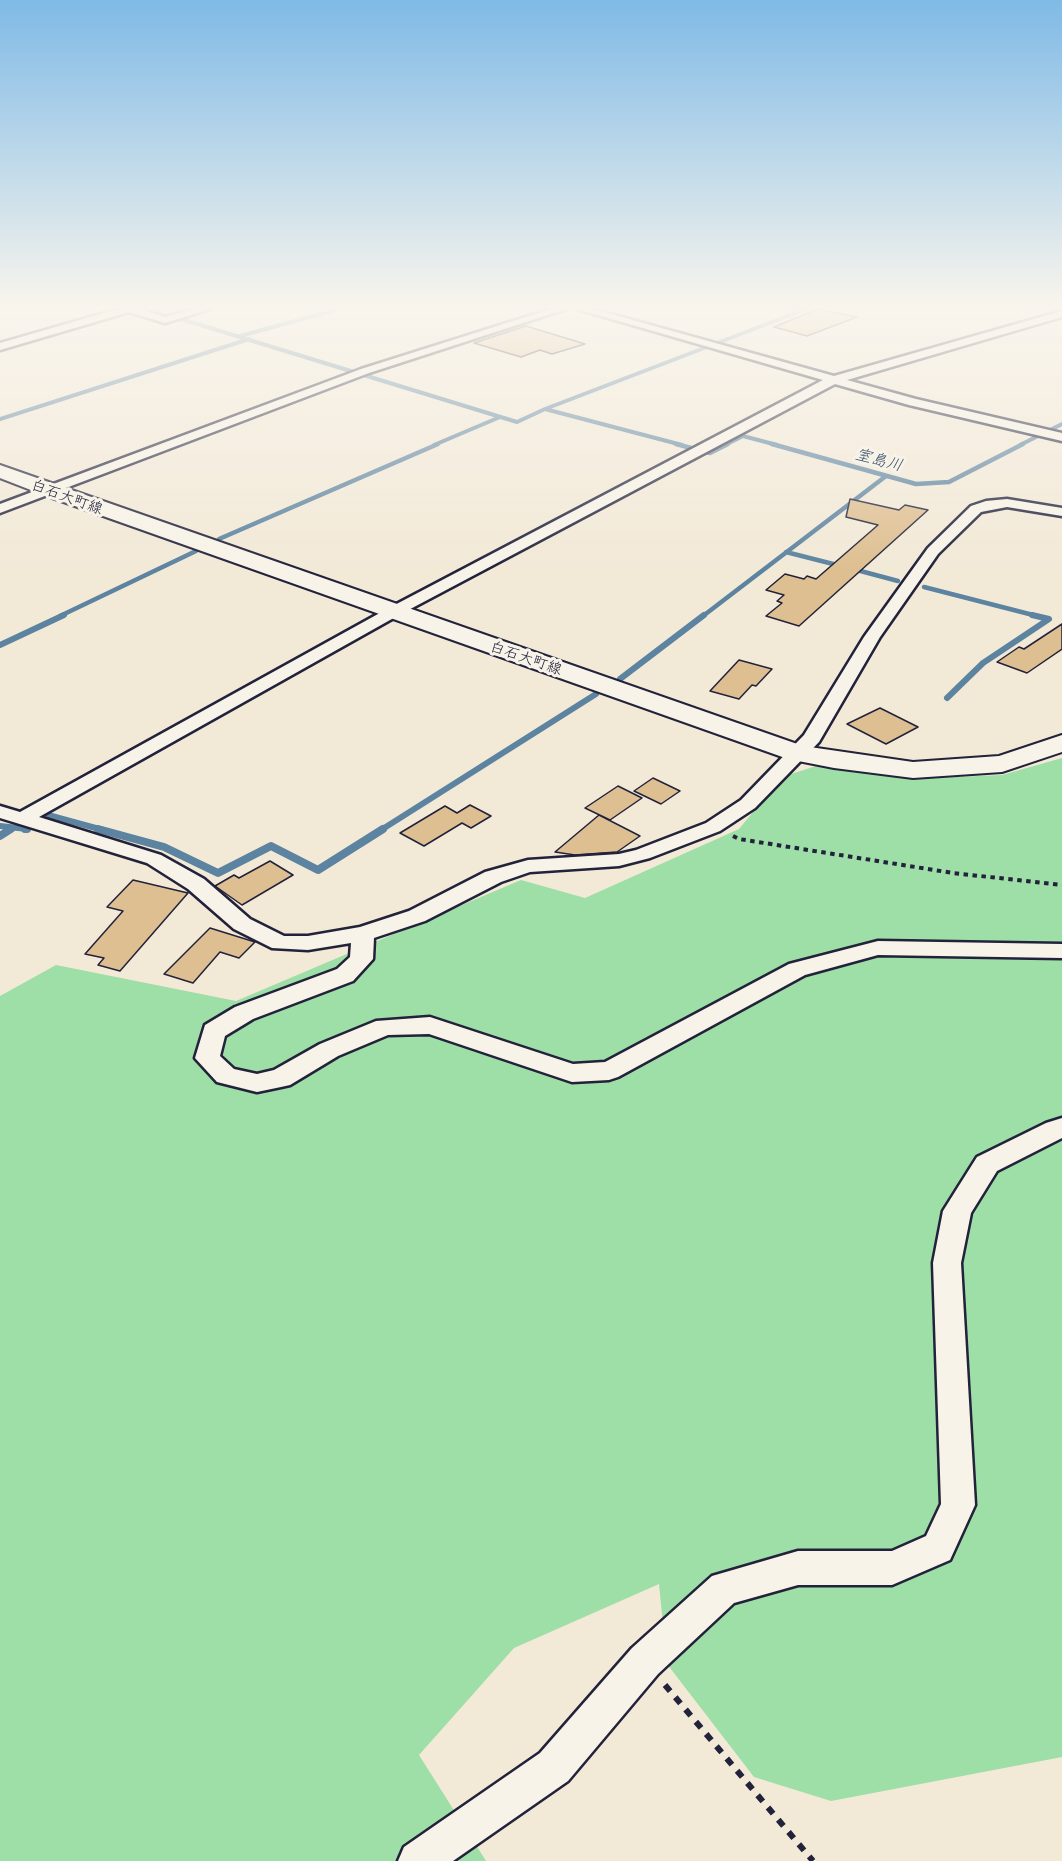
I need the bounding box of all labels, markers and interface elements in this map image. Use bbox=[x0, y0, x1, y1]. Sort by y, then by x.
water label: 室島川 bbox=[853, 445, 905, 475]
street label: 白石大町線 bbox=[29, 476, 105, 518]
street label: 白石大町線 bbox=[488, 637, 564, 679]

